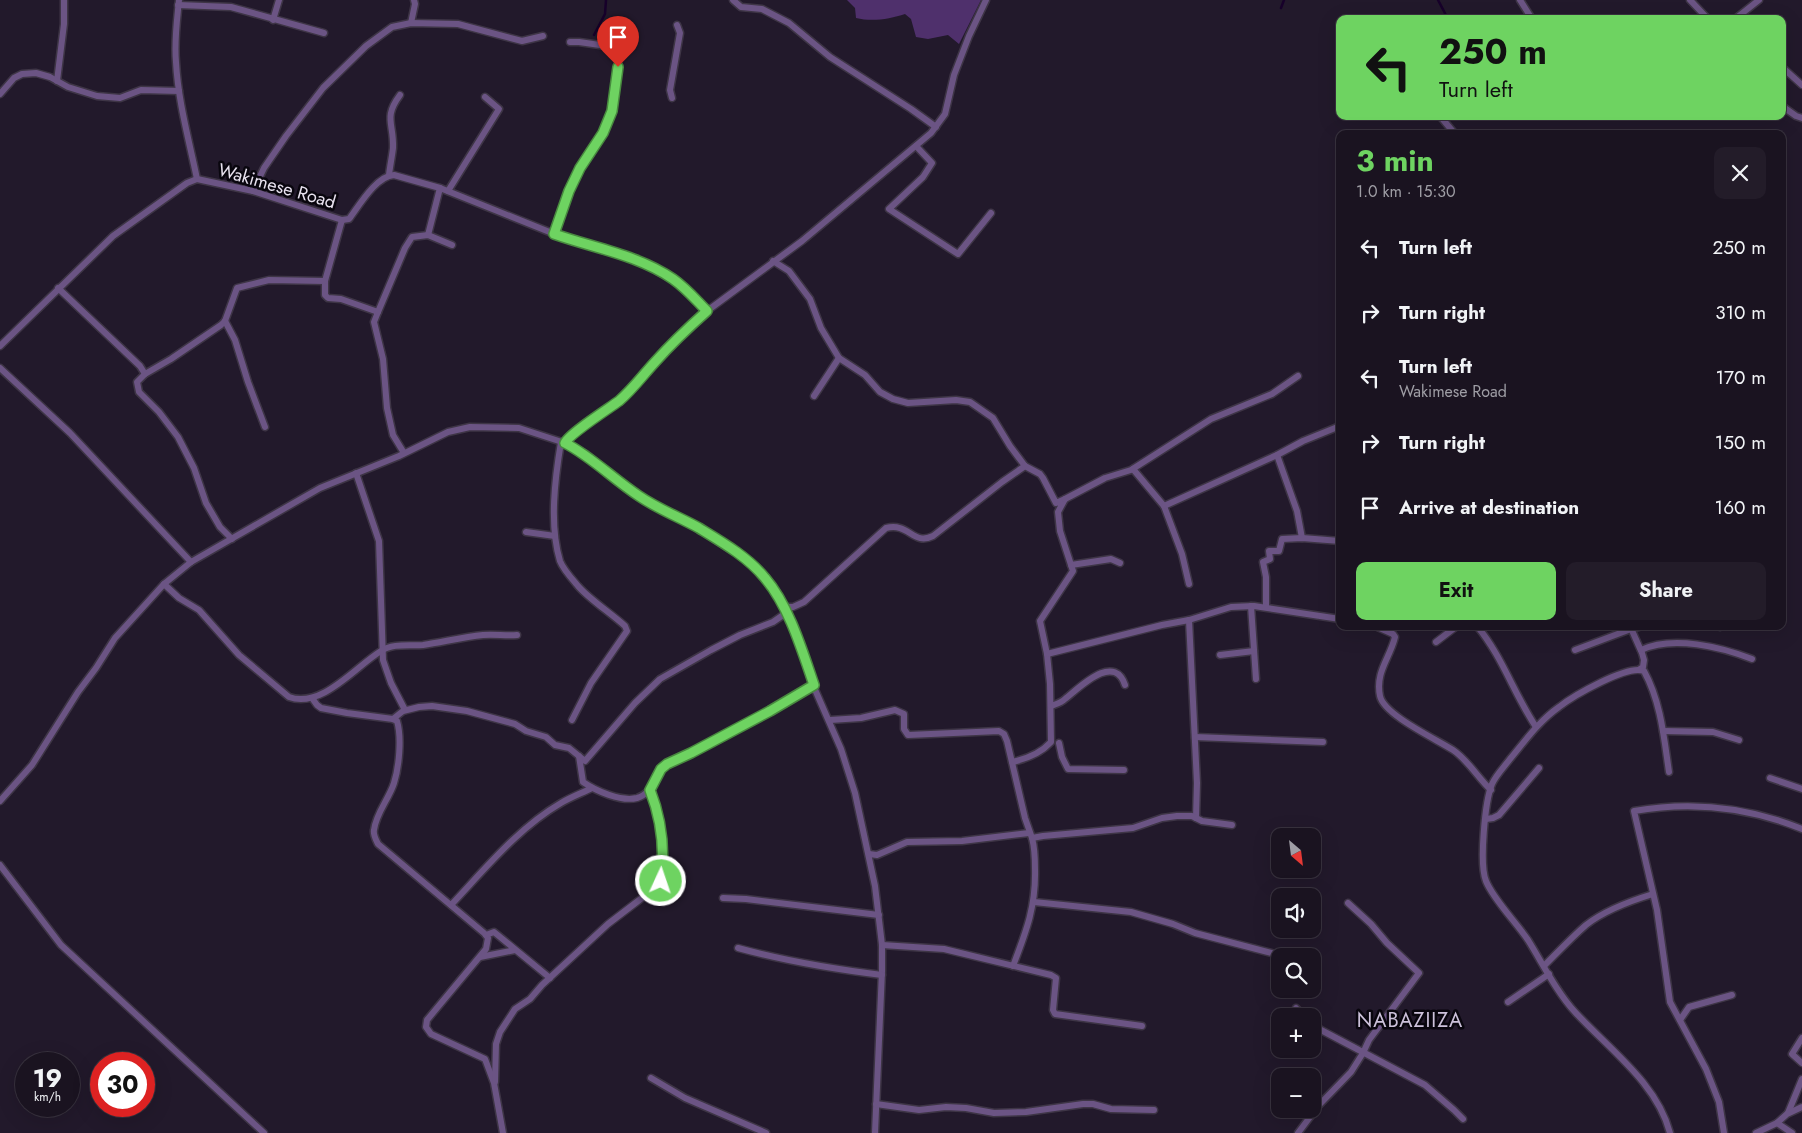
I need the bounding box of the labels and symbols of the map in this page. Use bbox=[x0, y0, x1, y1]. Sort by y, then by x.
pin bbox=[597, 16, 639, 67]
street label: Wakimese Road bbox=[215, 157, 339, 215]
north arrow bbox=[1271, 828, 1321, 878]
position arrow bbox=[634, 854, 686, 906]
district label: NABAZIIZA bbox=[1357, 1006, 1463, 1035]
speed limit sign: 30 bbox=[90, 1052, 155, 1117]

